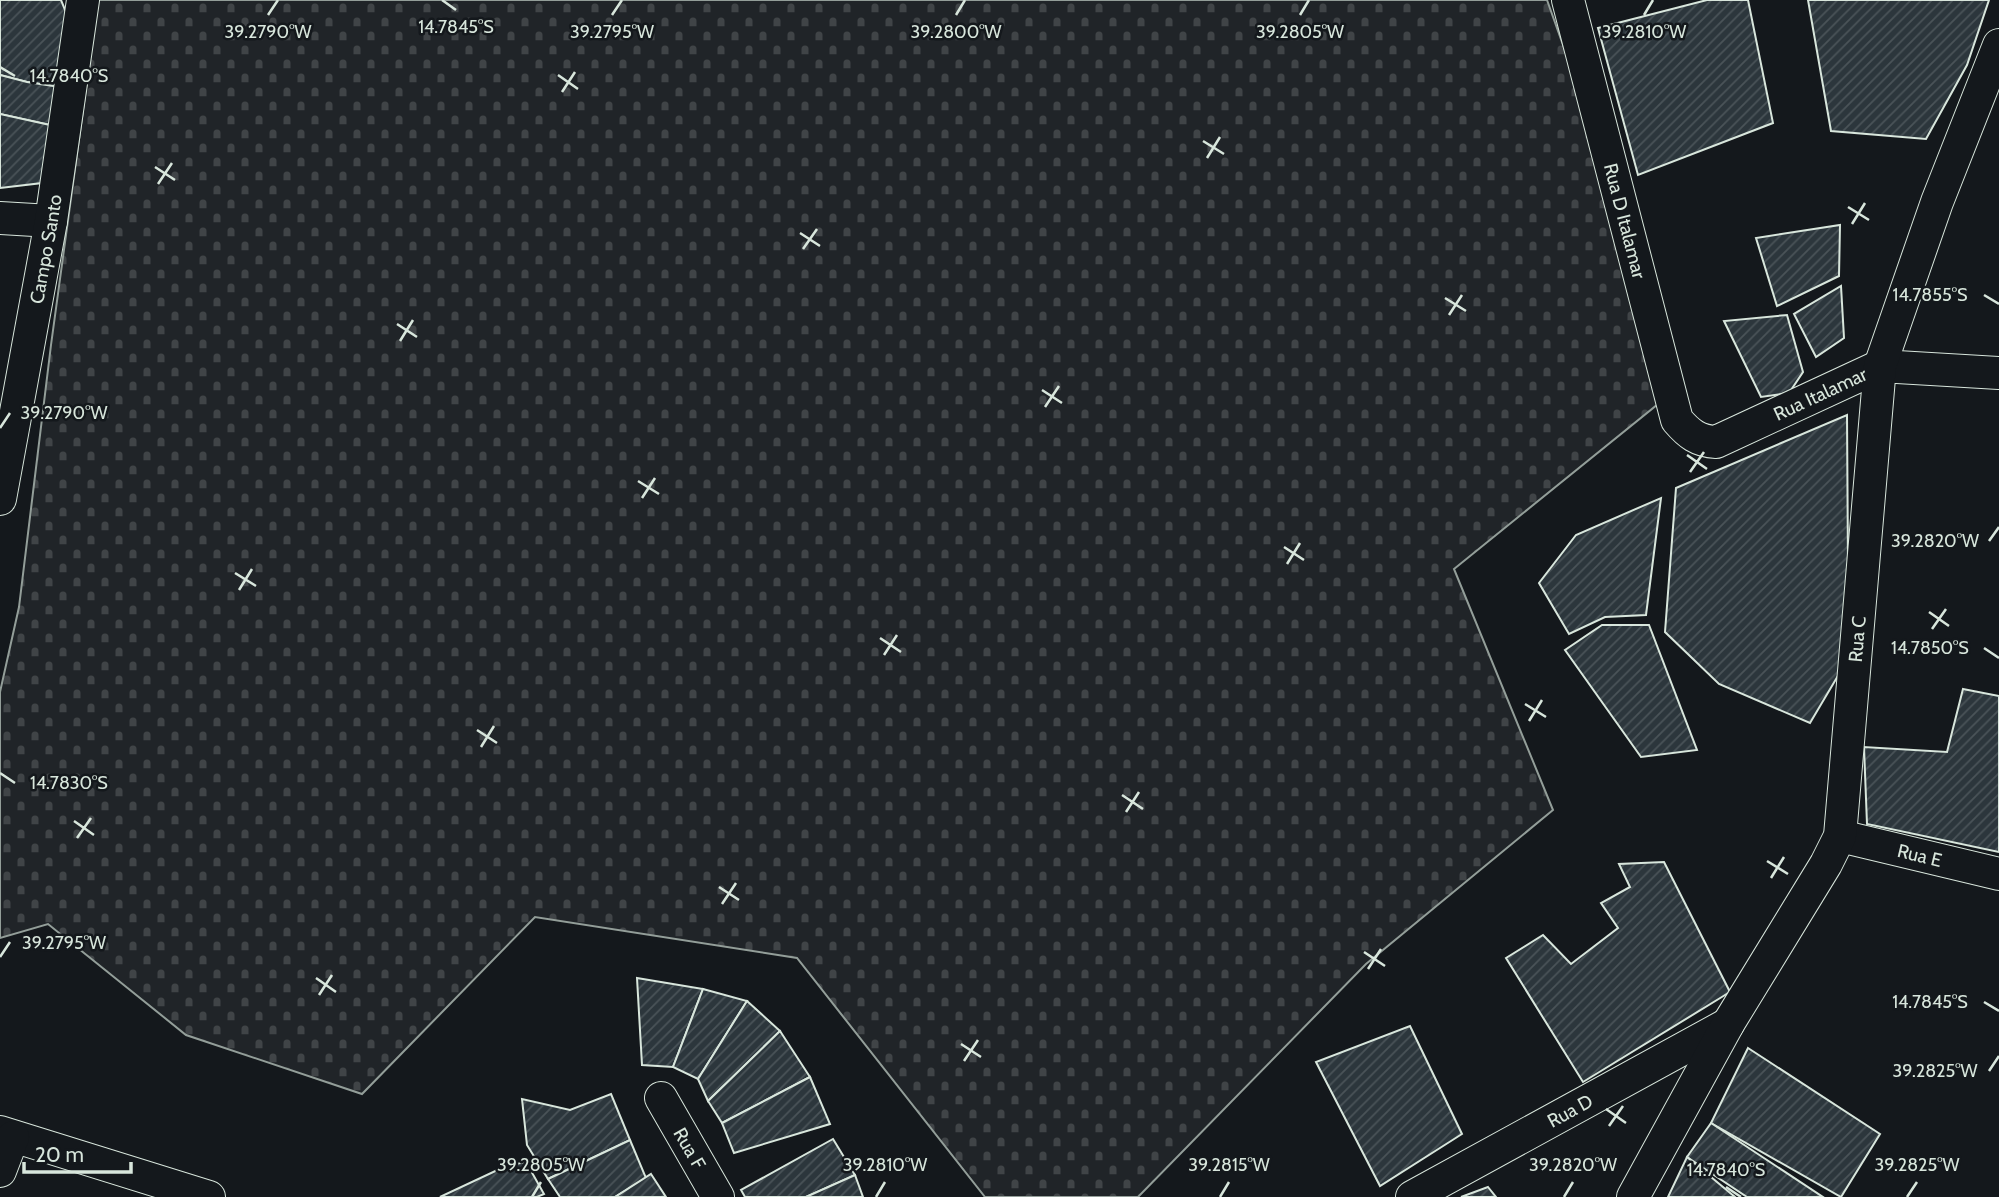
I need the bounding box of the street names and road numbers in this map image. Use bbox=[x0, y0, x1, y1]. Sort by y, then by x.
street label: Rua D Italamar bbox=[1599, 161, 1651, 281]
street label: Campo Santo bbox=[25, 193, 66, 306]
street label: Rua Italamar bbox=[1770, 362, 1870, 425]
street label: Rua C bbox=[1843, 615, 1870, 663]
street label: Rua E bbox=[1895, 839, 1944, 871]
street label: Rua D bbox=[1543, 1089, 1597, 1132]
street label: Rua F bbox=[669, 1123, 711, 1173]

